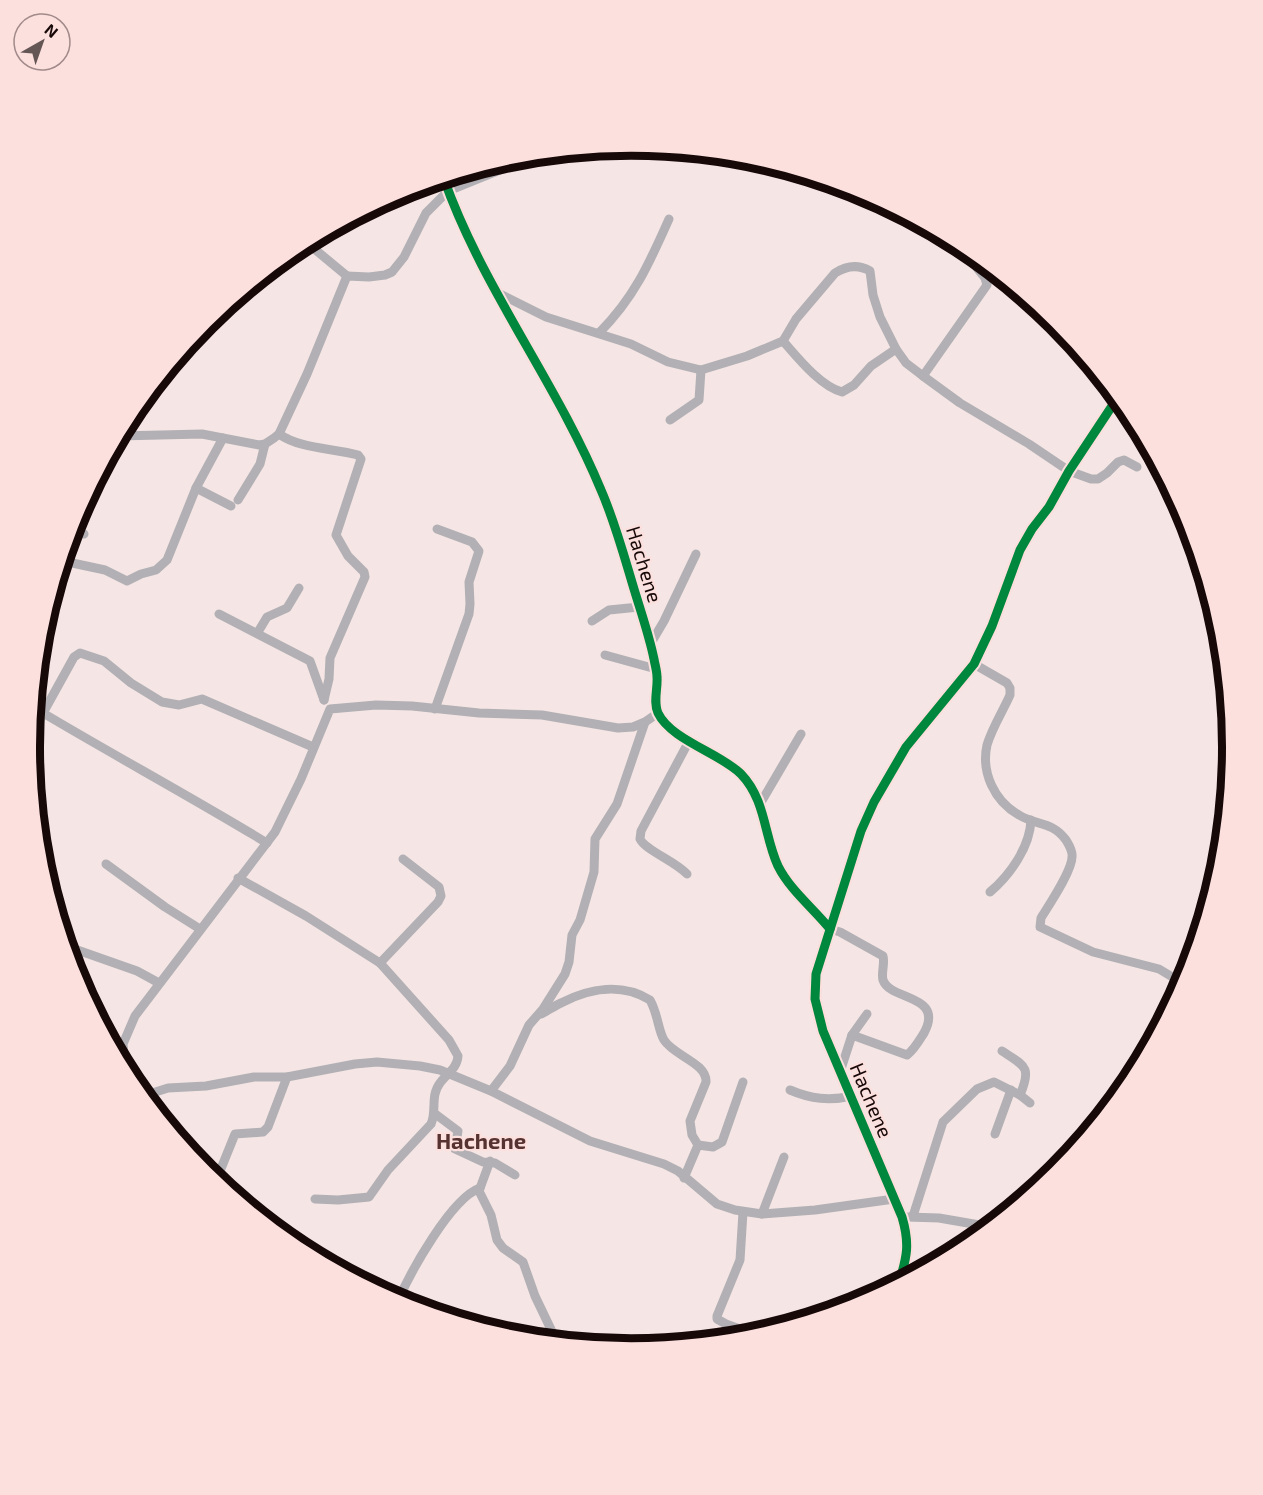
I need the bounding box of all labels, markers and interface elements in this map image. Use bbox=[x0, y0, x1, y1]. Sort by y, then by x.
north arrow bbox=[12, 12, 72, 72]
text: N bbox=[41, 19, 62, 41]
street label: Hachene bbox=[622, 523, 668, 605]
street label: Hachene bbox=[846, 1059, 898, 1141]
district label: Hachene bbox=[436, 1127, 526, 1153]

